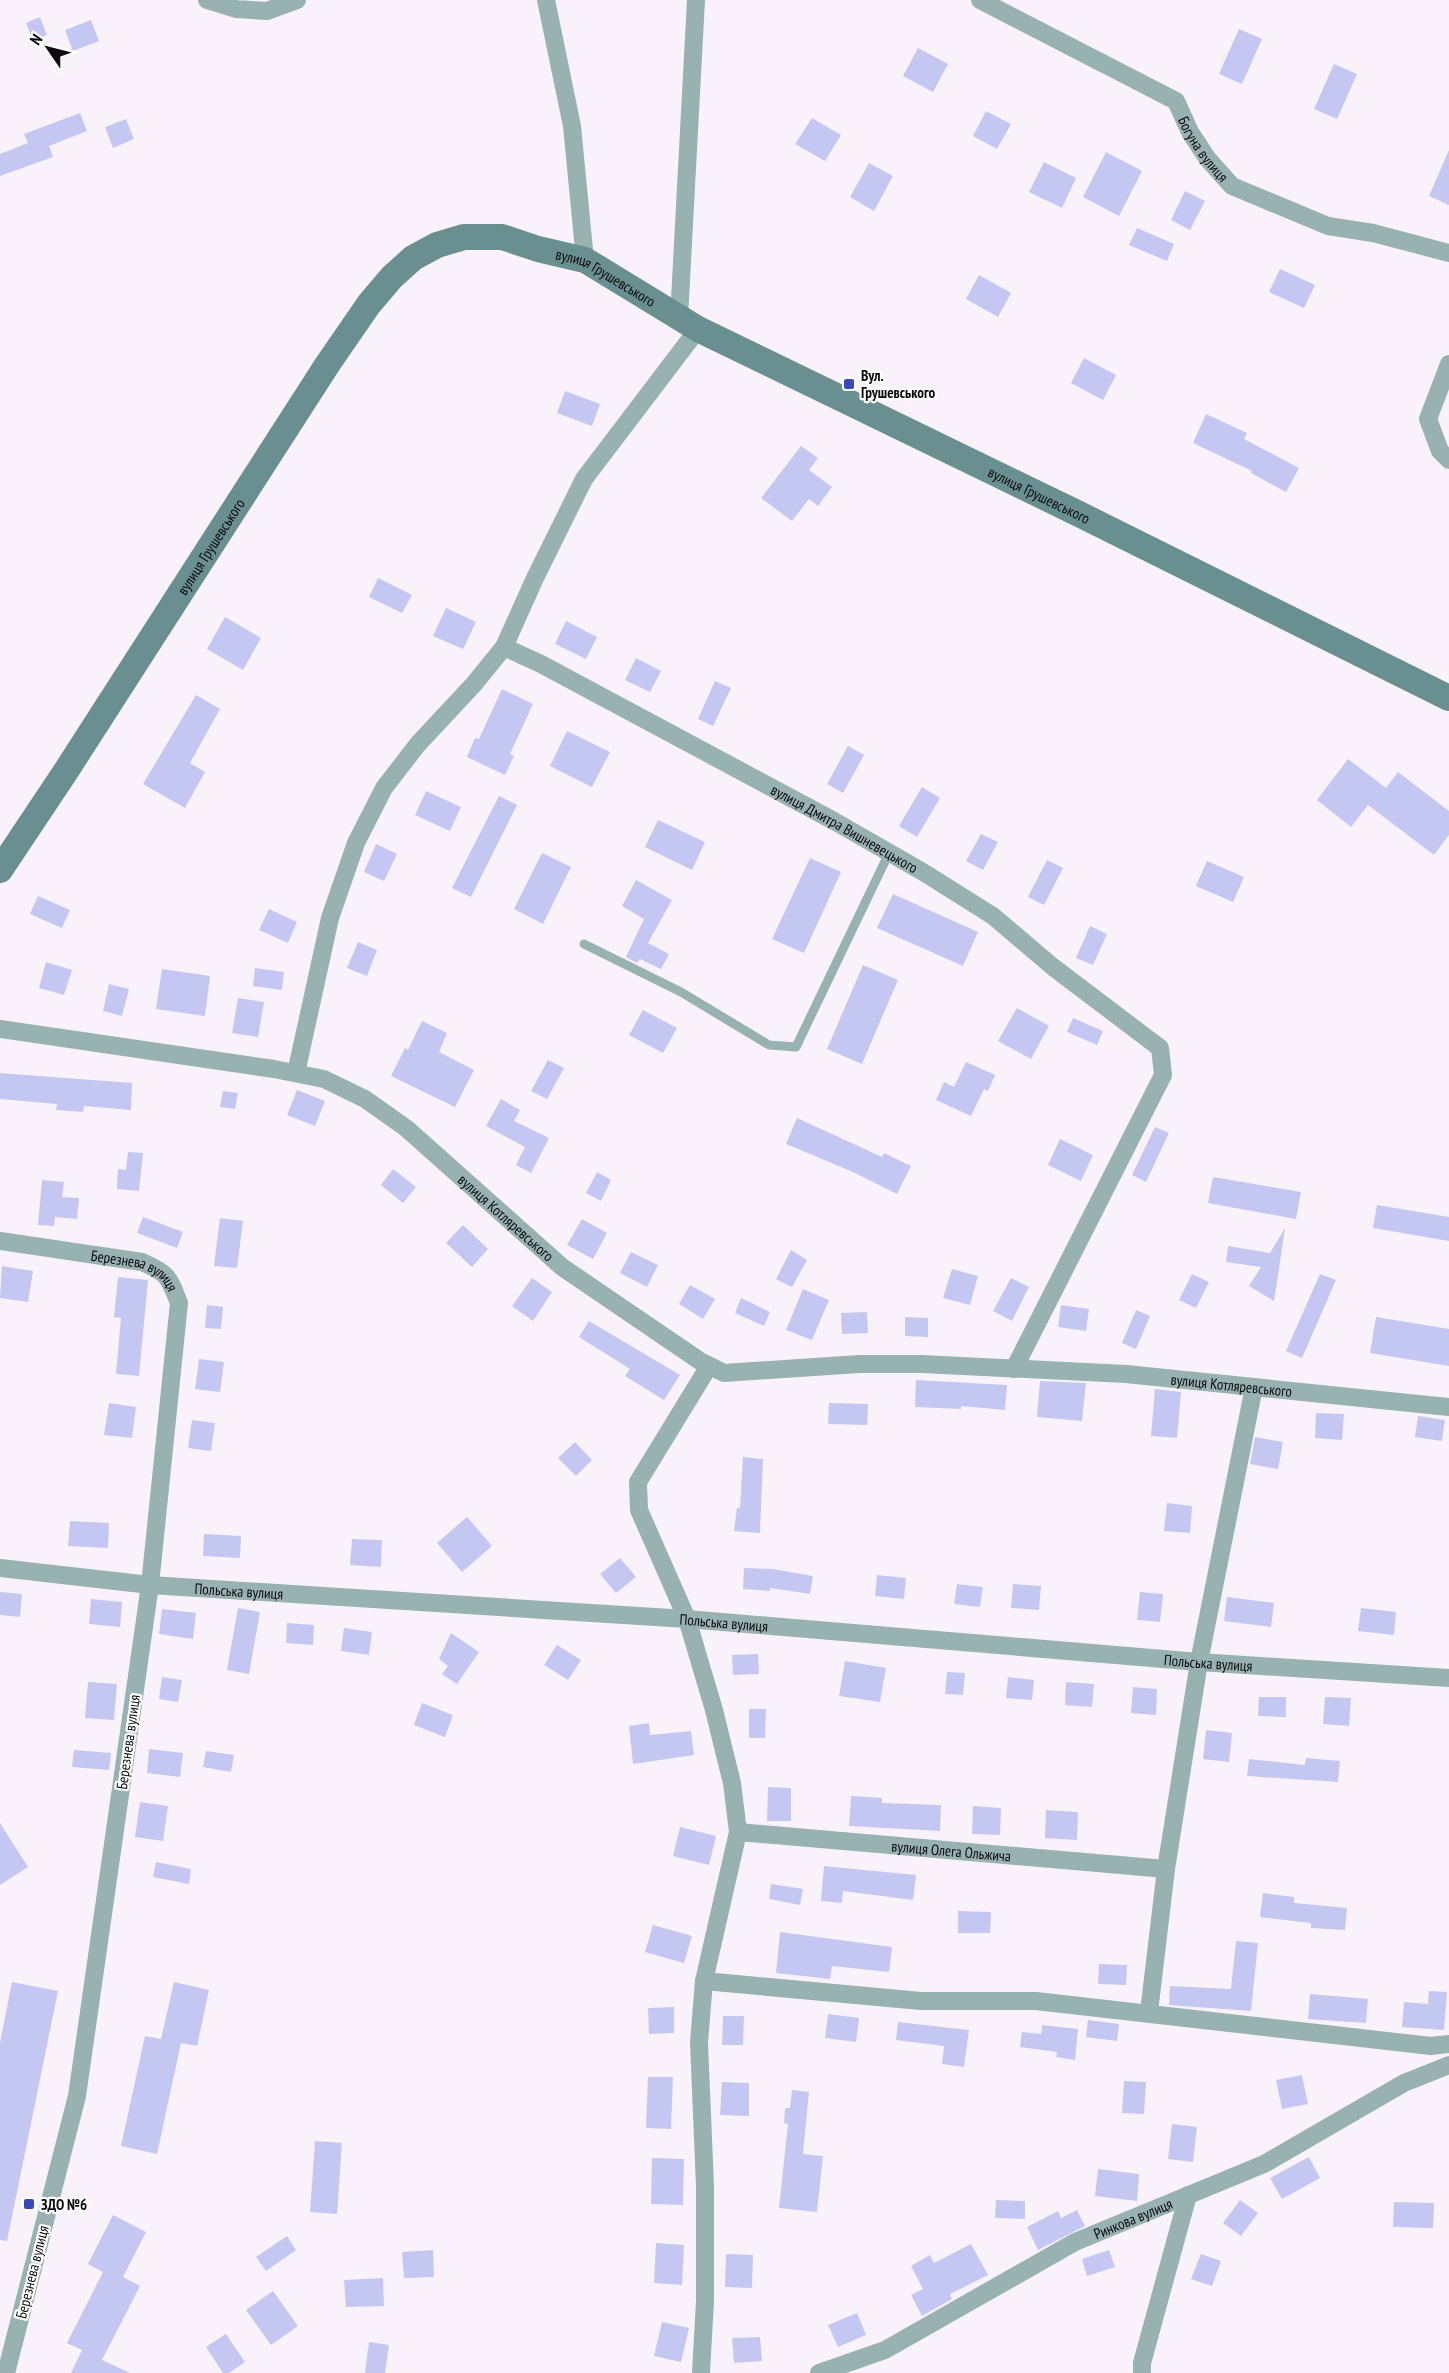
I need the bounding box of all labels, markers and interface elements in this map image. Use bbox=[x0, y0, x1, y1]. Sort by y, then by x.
north arrow bbox=[18, 18, 78, 78]
text: N bbox=[25, 30, 46, 49]
street label: Богуна вулиця bbox=[1175, 113, 1233, 186]
street label: вулиця Грушевського bbox=[554, 244, 659, 310]
place label: Вул. Грушевського bbox=[861, 366, 935, 402]
marker: Вул. Грушевського bbox=[842, 377, 856, 391]
street label: вулиця Грушевського bbox=[985, 462, 1093, 528]
street label: вулиця Грушевського bbox=[172, 495, 248, 598]
street label: вулиця Дмитра Вишневецького bbox=[768, 780, 922, 877]
street label: вулиця Котляревського bbox=[454, 1170, 558, 1265]
street label: Березнева вулиця bbox=[90, 1245, 183, 1294]
street label: вулиця Котляревського bbox=[1170, 1369, 1293, 1400]
street label: Польська вулиця bbox=[194, 1578, 284, 1603]
street label: Польська вулиця bbox=[679, 1609, 769, 1635]
street label: Польська вулиця bbox=[1163, 1650, 1253, 1675]
street label: Березнева вулиця bbox=[112, 1693, 144, 1791]
street label: вулиця Олега Ольжича bbox=[891, 1836, 1012, 1865]
street label: Ринкова вулиця bbox=[1091, 2193, 1175, 2243]
place label: ЗДО №6 bbox=[41, 2195, 87, 2214]
marker: ЗДО №6 bbox=[22, 2197, 36, 2211]
street label: Березнева вулиця bbox=[11, 2223, 53, 2321]

